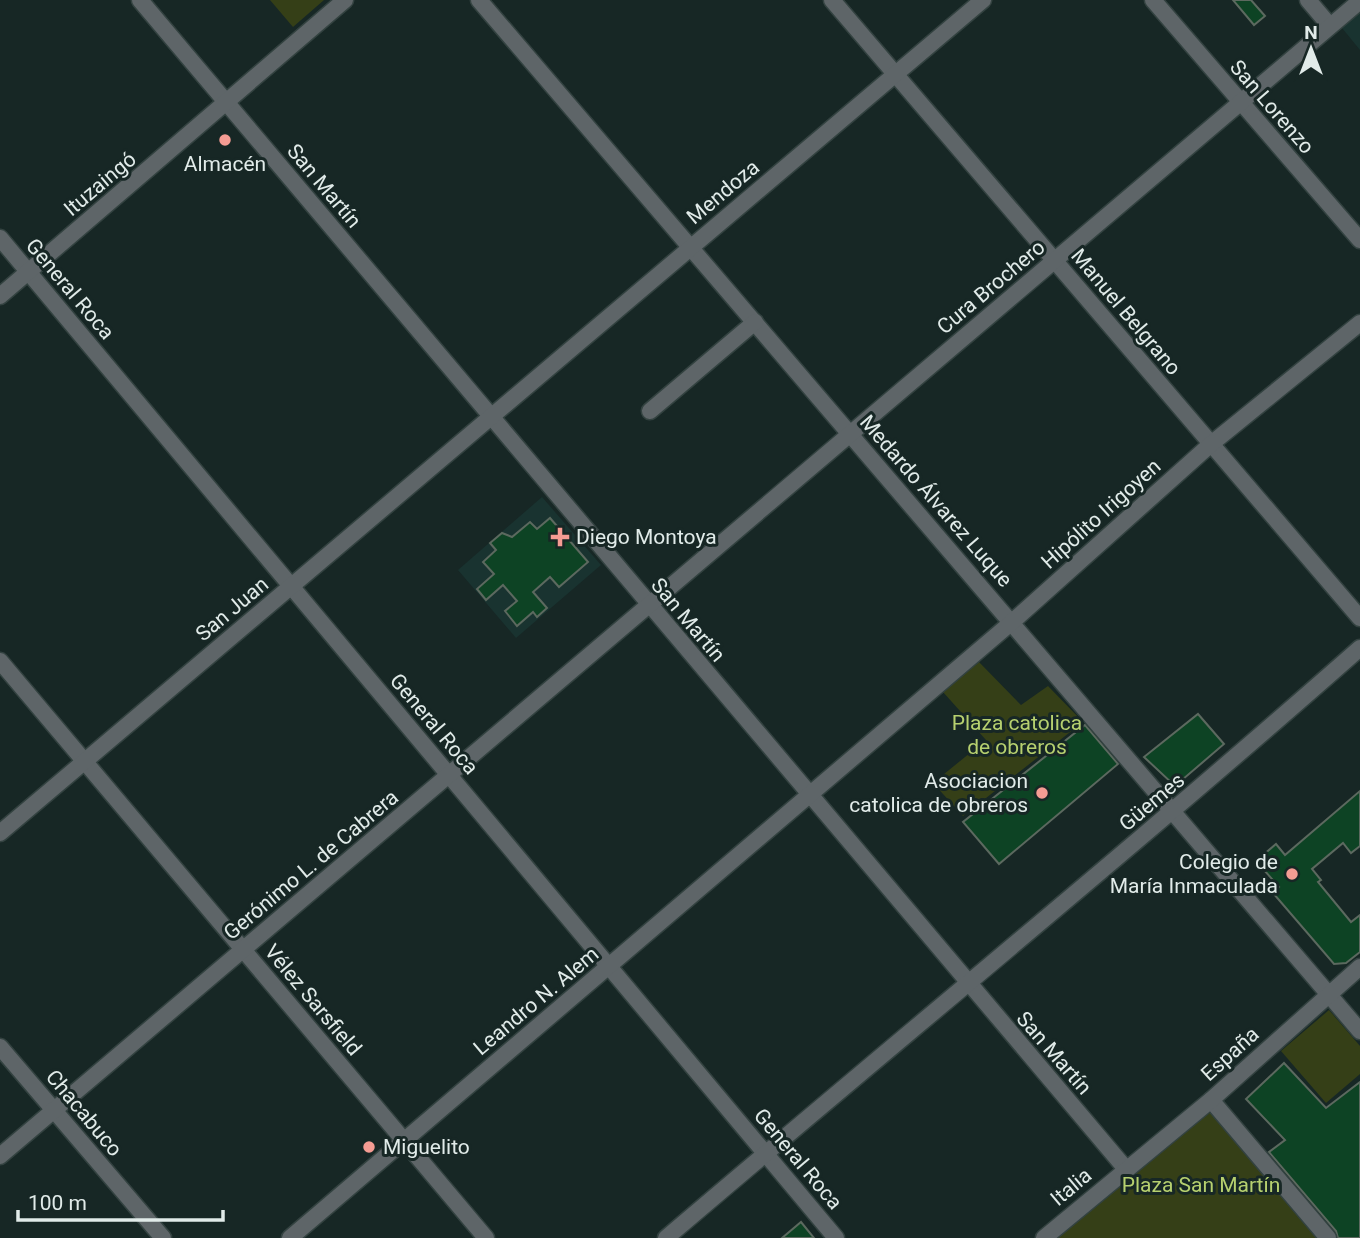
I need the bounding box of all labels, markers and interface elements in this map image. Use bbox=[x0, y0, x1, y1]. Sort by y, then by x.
north arrow bbox=[1276, 14, 1346, 84]
text: N bbox=[1304, 21, 1318, 44]
street label: San Lorenzo bbox=[1225, 55, 1319, 159]
marker: Almacén bbox=[217, 132, 233, 148]
street label: San Martín bbox=[282, 139, 366, 233]
street label: Ituzaingó bbox=[59, 147, 141, 221]
place label: Almacén bbox=[184, 152, 266, 176]
street label: Mendoza bbox=[682, 155, 764, 229]
street label: General Roca bbox=[21, 234, 119, 344]
street label: Cura Brochero bbox=[932, 235, 1050, 339]
street label: Manuel Belgrano bbox=[1066, 244, 1186, 380]
street label: Medardo Álvarez Luque bbox=[855, 410, 1017, 592]
street label: Hipólito Irigoyen bbox=[1036, 454, 1166, 574]
place label: Diego Montoya bbox=[576, 525, 717, 549]
marker: Diego Montoya bbox=[550, 527, 570, 547]
street label: San Juan bbox=[191, 572, 273, 646]
street label: San Martín bbox=[646, 573, 730, 667]
street label: General Roca bbox=[385, 669, 483, 779]
park label: Plaza catolica de obreros bbox=[952, 711, 1082, 759]
street label: Güemes bbox=[1115, 768, 1189, 836]
place label: Asociacion catolica de obreros bbox=[849, 769, 1028, 817]
street label: Gerónimo L. de Cabrera bbox=[219, 785, 403, 945]
marker: Asociacion catolica de obreros bbox=[1034, 785, 1050, 801]
place label: Colegio de María Inmaculada bbox=[1110, 850, 1278, 898]
marker: Colegio de María Inmaculada bbox=[1284, 866, 1300, 882]
street label: Vélez Sarsfield bbox=[260, 940, 366, 1060]
street label: Leandro N. Alem bbox=[469, 942, 603, 1060]
street label: San Martín bbox=[1012, 1007, 1096, 1099]
street label: España bbox=[1196, 1022, 1264, 1086]
street label: Chacabuco bbox=[41, 1065, 127, 1161]
street label: General Roca bbox=[749, 1104, 847, 1214]
place label: Miguelito bbox=[383, 1135, 470, 1159]
marker: Miguelito bbox=[361, 1139, 377, 1155]
street label: Italia bbox=[1046, 1163, 1096, 1211]
park label: Plaza San Martín bbox=[1122, 1173, 1280, 1197]
scale bar bbox=[18, 1178, 222, 1222]
text: 100 m bbox=[28, 1191, 87, 1215]

